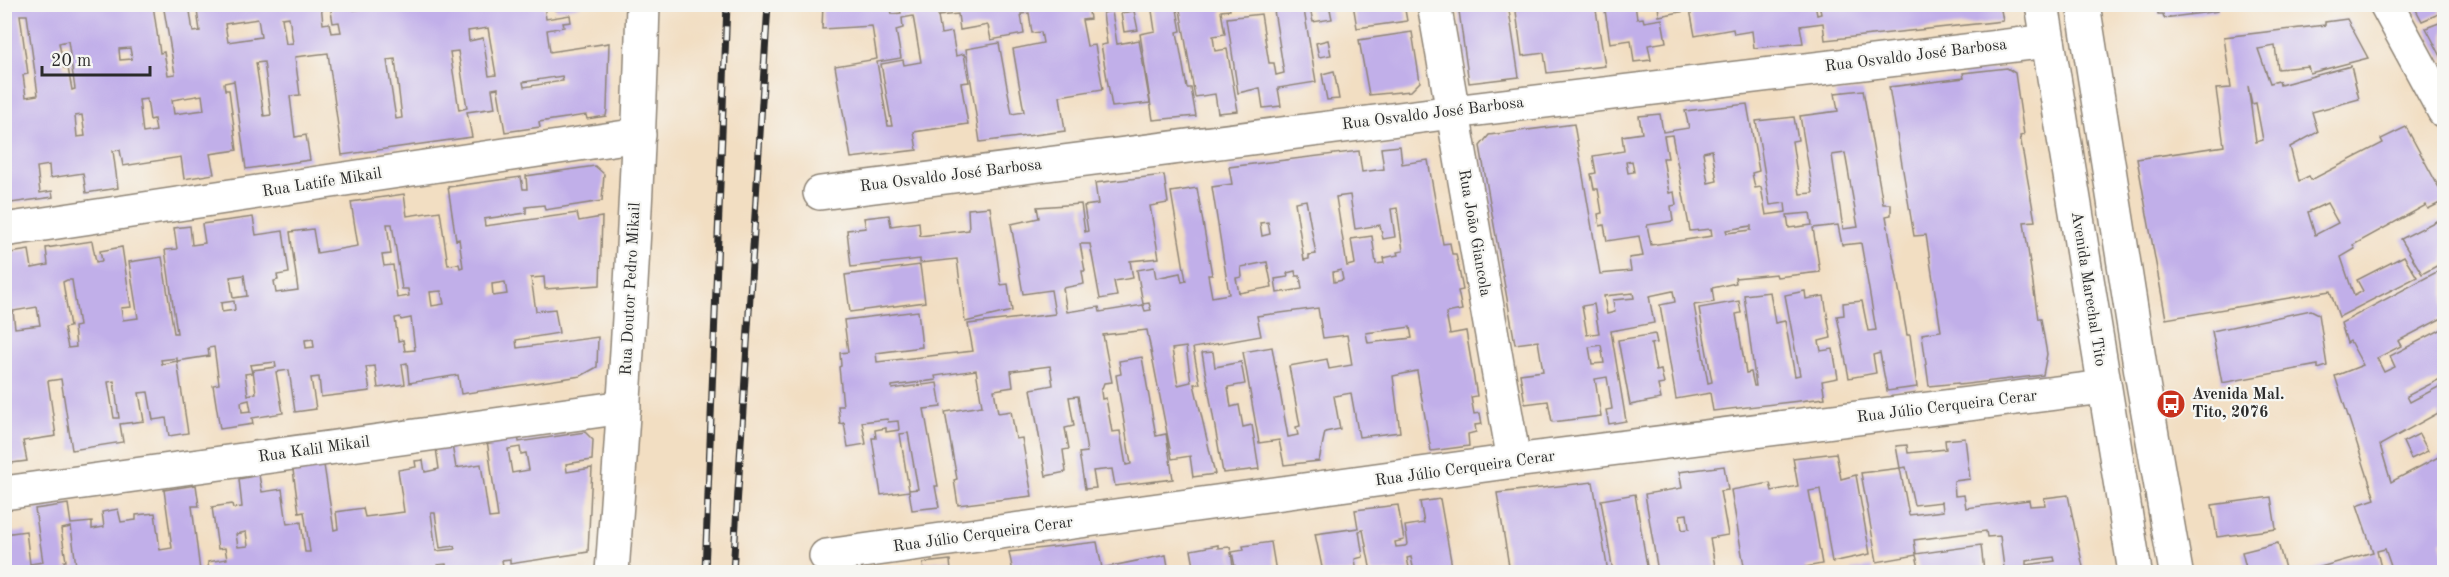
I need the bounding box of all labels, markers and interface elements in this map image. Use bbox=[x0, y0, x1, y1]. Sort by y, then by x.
street label: Rua Osvaldo José Barbosa bbox=[1824, 37, 2008, 75]
scale bar bbox=[42, 39, 150, 77]
text: 20 m bbox=[51, 52, 91, 70]
street label: Rua Osvaldo José Barbosa bbox=[1341, 95, 1525, 133]
street label: Rua Osvaldo José Barbosa bbox=[859, 157, 1043, 195]
street label: Rua Latife Mikail bbox=[261, 166, 383, 200]
street label: Rua João Giancola bbox=[1455, 168, 1493, 298]
street label: Rua Doutor Pedro Mikail bbox=[618, 202, 644, 376]
street label: Avenida Marechal Tito bbox=[2068, 210, 2108, 368]
place label: Avenida Mal. Tito, 2076 bbox=[2192, 387, 2284, 421]
street label: Rua Júlio Cerqueira Cerar bbox=[1856, 388, 2039, 426]
bus stop icon: Avenida Mal. Tito, 2076 bbox=[2155, 388, 2187, 420]
street label: Rua Kalil Mikail bbox=[257, 434, 371, 466]
street label: Rua Júlio Cerqueira Cerar bbox=[1374, 448, 1556, 490]
street label: Rua Júlio Cerqueira Cerar bbox=[892, 514, 1074, 556]

